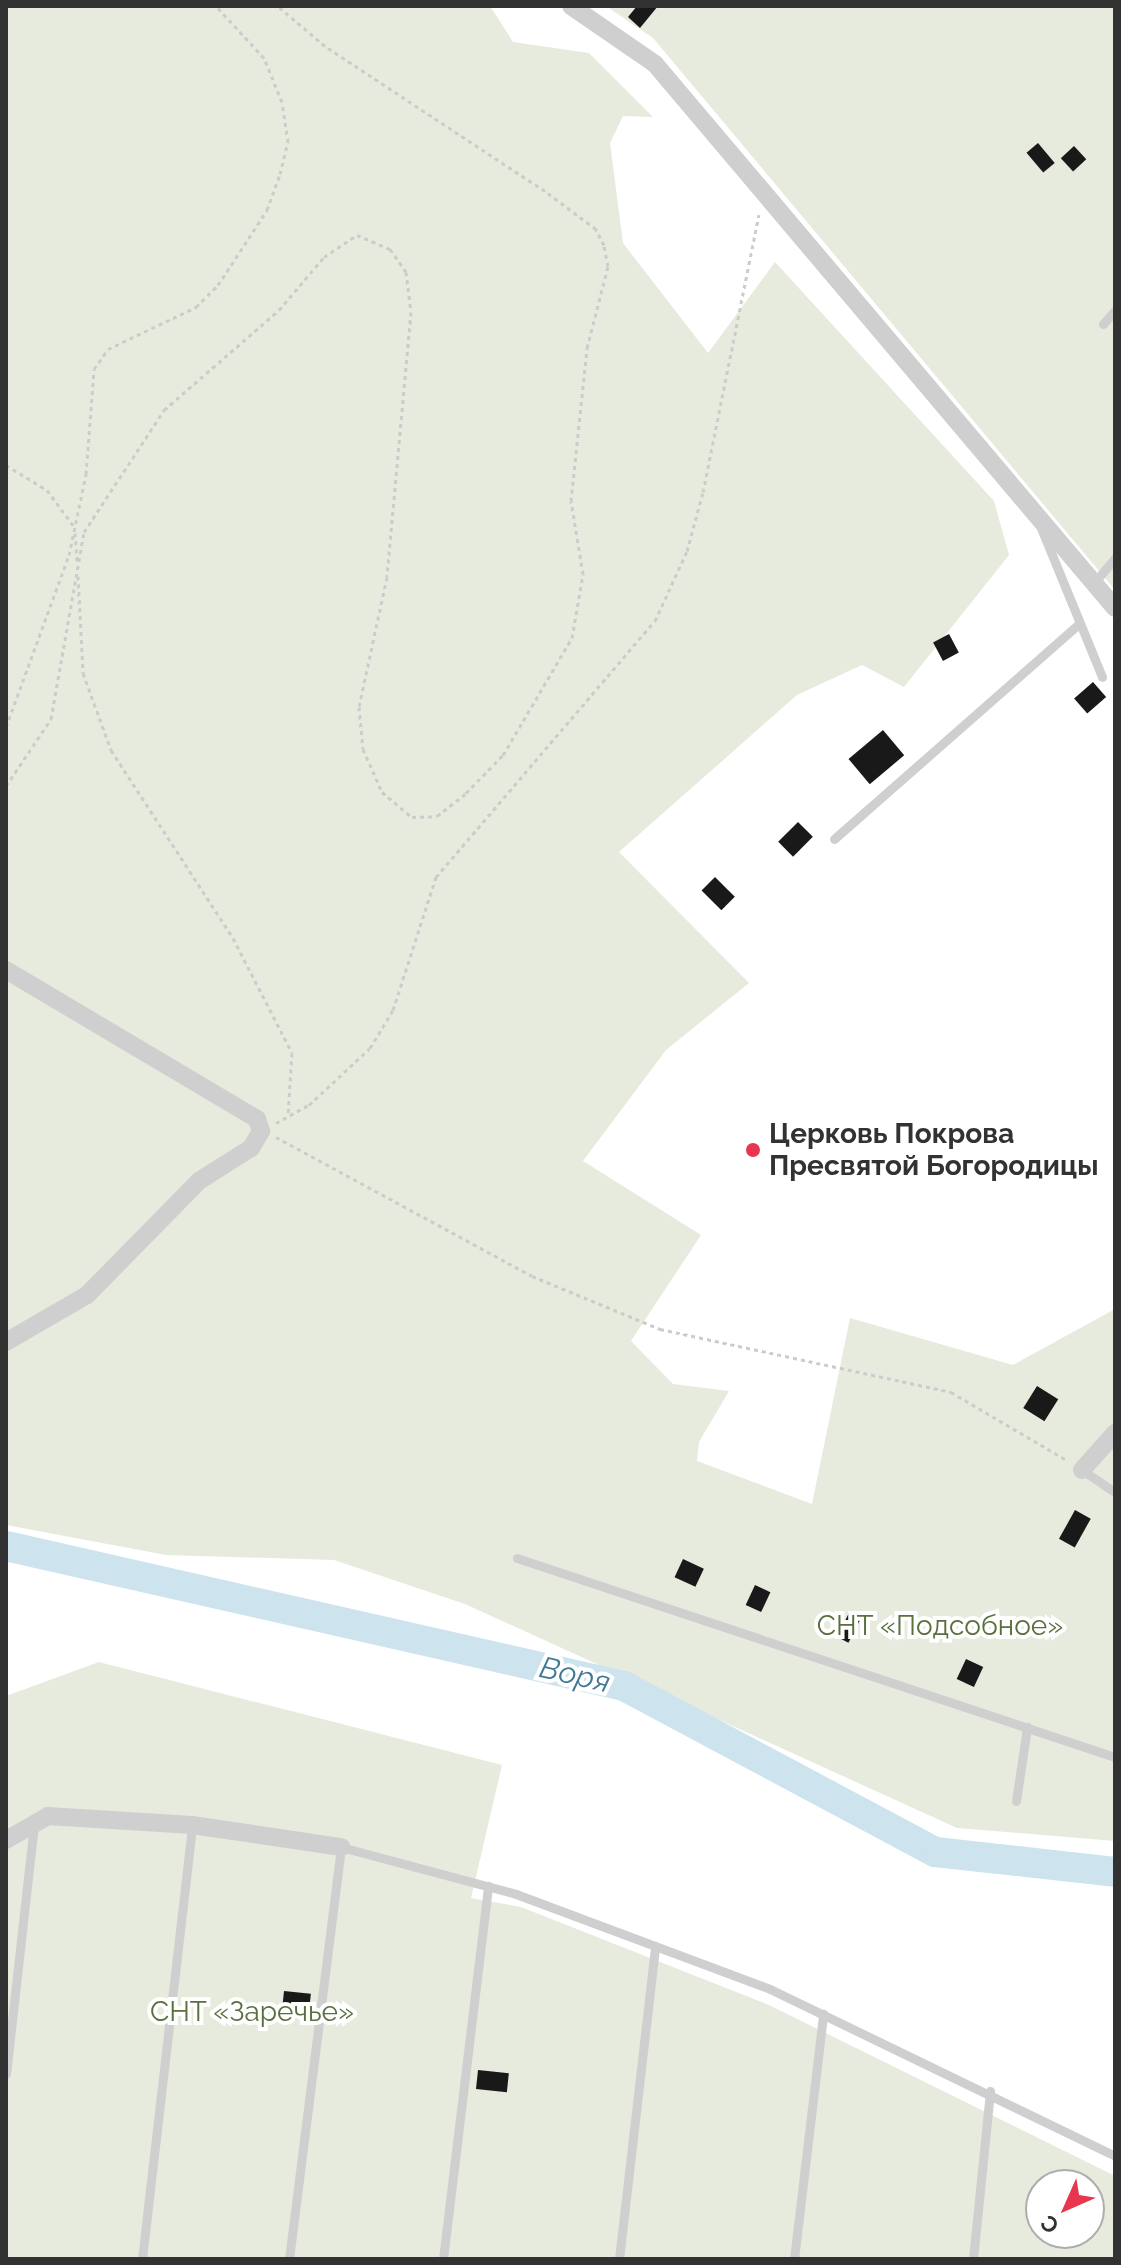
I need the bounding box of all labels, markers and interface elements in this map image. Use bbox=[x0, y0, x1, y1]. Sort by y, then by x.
place label: Церковь Покрова Пресвятой Богородицы bbox=[769, 1117, 1098, 1183]
marker: Церковь Покрова Пресвятой Богородицы bbox=[744, 1141, 762, 1159]
park label: СНТ «Подсобное» bbox=[816, 1609, 1064, 1643]
water label: Воря bbox=[536, 1649, 614, 1701]
park label: СНТ «Заречье» bbox=[150, 1995, 354, 2029]
north arrow bbox=[1025, 2169, 1105, 2249]
text: С bbox=[1035, 2210, 1064, 2239]

